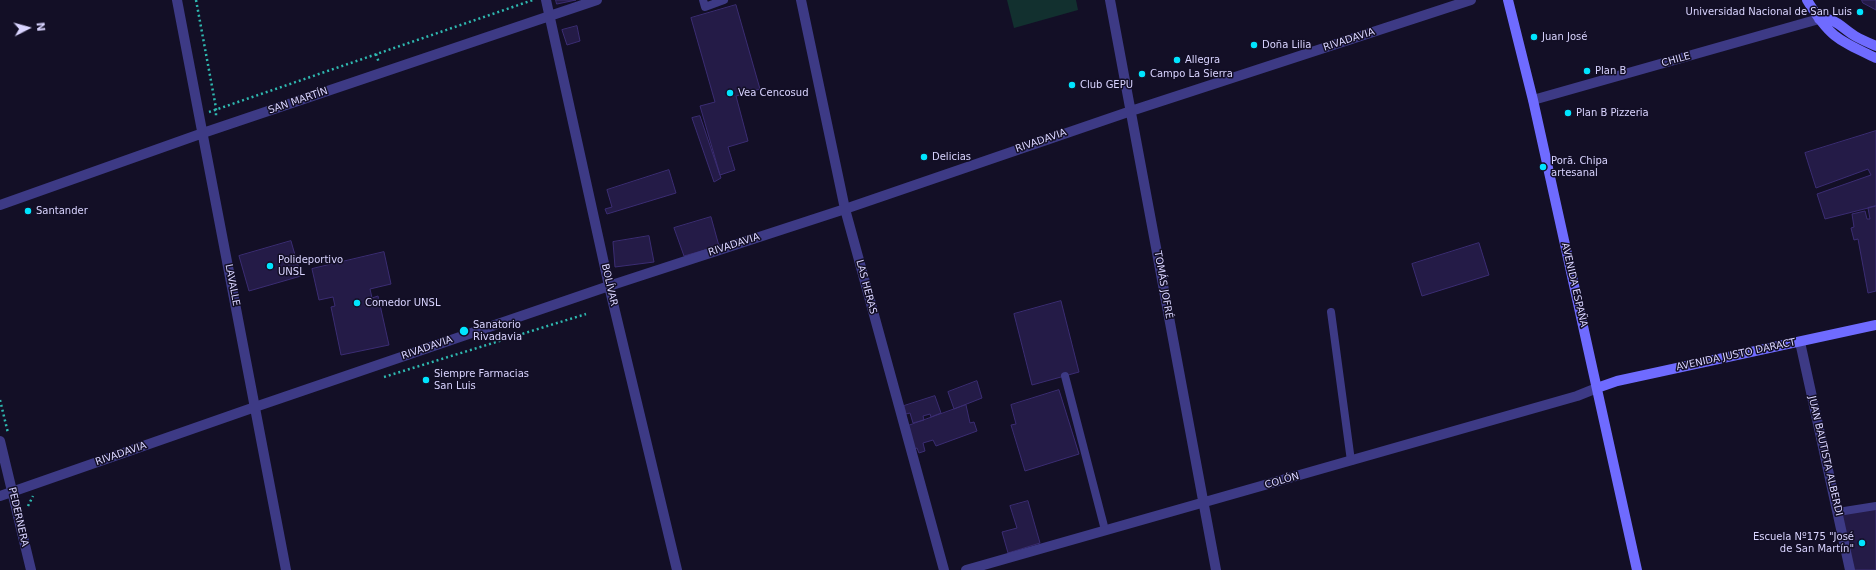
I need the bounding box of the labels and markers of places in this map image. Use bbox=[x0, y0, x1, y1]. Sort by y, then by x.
place label: Universidad Nacional de San Luis bbox=[1686, 6, 1852, 18]
marker: Universidad Nacional de San Luis bbox=[1855, 7, 1865, 17]
place label: Juan José bbox=[1542, 31, 1587, 43]
marker: Juan José bbox=[1529, 32, 1539, 42]
place label: Doña Lilia bbox=[1262, 39, 1311, 51]
marker: Doña Lilia bbox=[1249, 40, 1259, 50]
place label: Allegra bbox=[1185, 54, 1220, 66]
marker: Allegra bbox=[1172, 55, 1182, 65]
place label: Plan B bbox=[1595, 65, 1626, 77]
marker: Plan B bbox=[1582, 66, 1592, 76]
place label: Campo La Sierra bbox=[1150, 68, 1233, 80]
marker: Campo La Sierra bbox=[1137, 69, 1147, 79]
place label: Club GEPU bbox=[1080, 79, 1133, 91]
marker: Club GEPU bbox=[1067, 80, 1077, 90]
place label: Vea Cencosud bbox=[738, 87, 809, 99]
marker: Vea Cencosud bbox=[725, 88, 735, 98]
place label: Plan B Pizzeria bbox=[1576, 107, 1649, 119]
marker: Plan B Pizzeria bbox=[1563, 108, 1573, 118]
place label: Delicias bbox=[932, 151, 971, 163]
marker: Delicias bbox=[919, 152, 929, 162]
place label: Porã. Chipa artesanal bbox=[1551, 155, 1608, 178]
marker: Porã. Chipa artesanal bbox=[1538, 162, 1548, 172]
place label: Santander bbox=[36, 205, 88, 217]
marker: Santander bbox=[23, 206, 33, 216]
place label: Polideportivo UNSL bbox=[278, 254, 343, 278]
marker: Polideportivo UNSL bbox=[265, 261, 275, 271]
place label: Comedor UNSL bbox=[365, 297, 440, 309]
marker: Comedor UNSL bbox=[352, 298, 362, 308]
place label: Sanatorio Rivadavia bbox=[473, 319, 522, 342]
marker: Sanatorio Rivadavia bbox=[458, 325, 470, 337]
place label: Siempre Farmacias San Luis bbox=[434, 368, 529, 392]
marker: Siempre Farmacias San Luis bbox=[421, 375, 431, 385]
place label: Escuela Nº175 "José de San Martín" bbox=[1753, 531, 1854, 554]
marker: Escuela Nº175 "José de San Martín" bbox=[1857, 538, 1867, 548]

